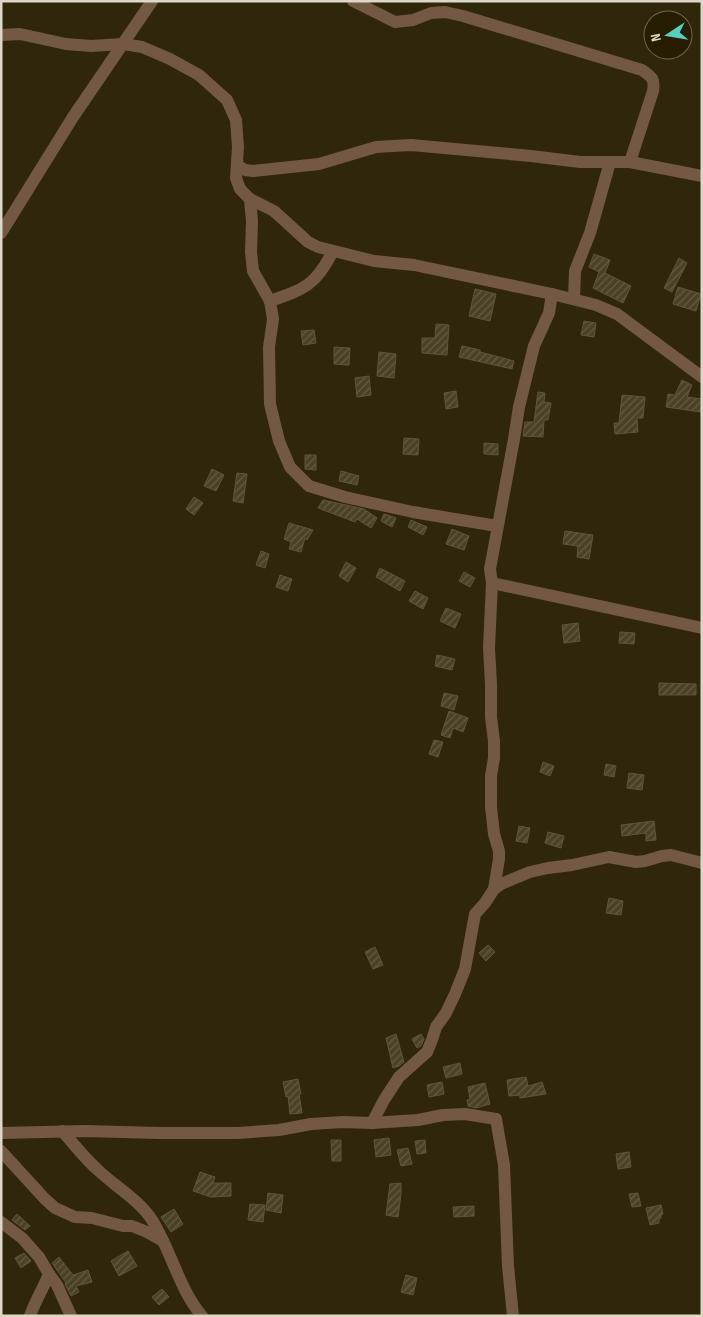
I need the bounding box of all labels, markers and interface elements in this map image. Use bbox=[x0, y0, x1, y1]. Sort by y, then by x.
north arrow bbox=[643, 10, 693, 60]
text: N bbox=[647, 32, 665, 43]

